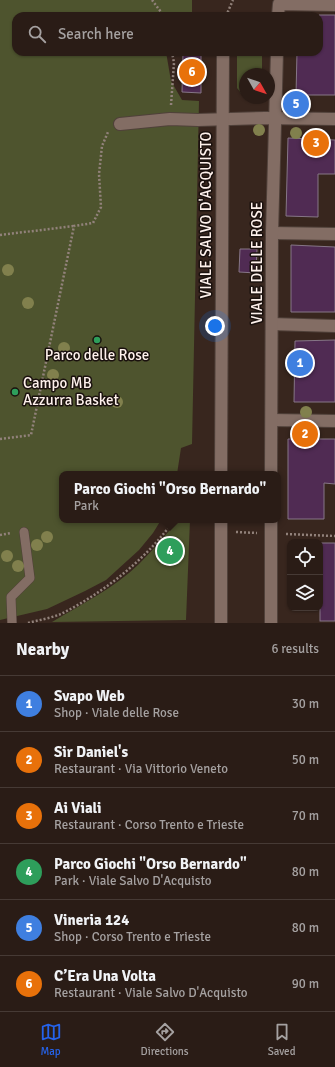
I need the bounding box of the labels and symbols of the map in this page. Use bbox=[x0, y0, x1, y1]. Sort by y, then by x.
pin: 6 bbox=[179, 57, 205, 87]
north arrow bbox=[239, 68, 275, 104]
pin: 5 bbox=[283, 89, 309, 119]
pin: 3 bbox=[303, 128, 329, 158]
street label: VIALE SALVO D'ACQUISTO bbox=[197, 131, 215, 298]
street label: VIALE DELLE ROSE bbox=[248, 202, 266, 324]
your location bbox=[205, 316, 225, 336]
marker: Parco delle Rose bbox=[92, 335, 102, 345]
place label: Parco delle Rose bbox=[45, 346, 149, 364]
pin: 1 bbox=[287, 348, 313, 378]
place label: Campo MB Azzurra Basket bbox=[23, 374, 119, 409]
marker: Campo MB Azzurra Basket bbox=[10, 387, 20, 397]
pin: 2 bbox=[292, 419, 318, 449]
pin: 4 bbox=[157, 536, 183, 566]

